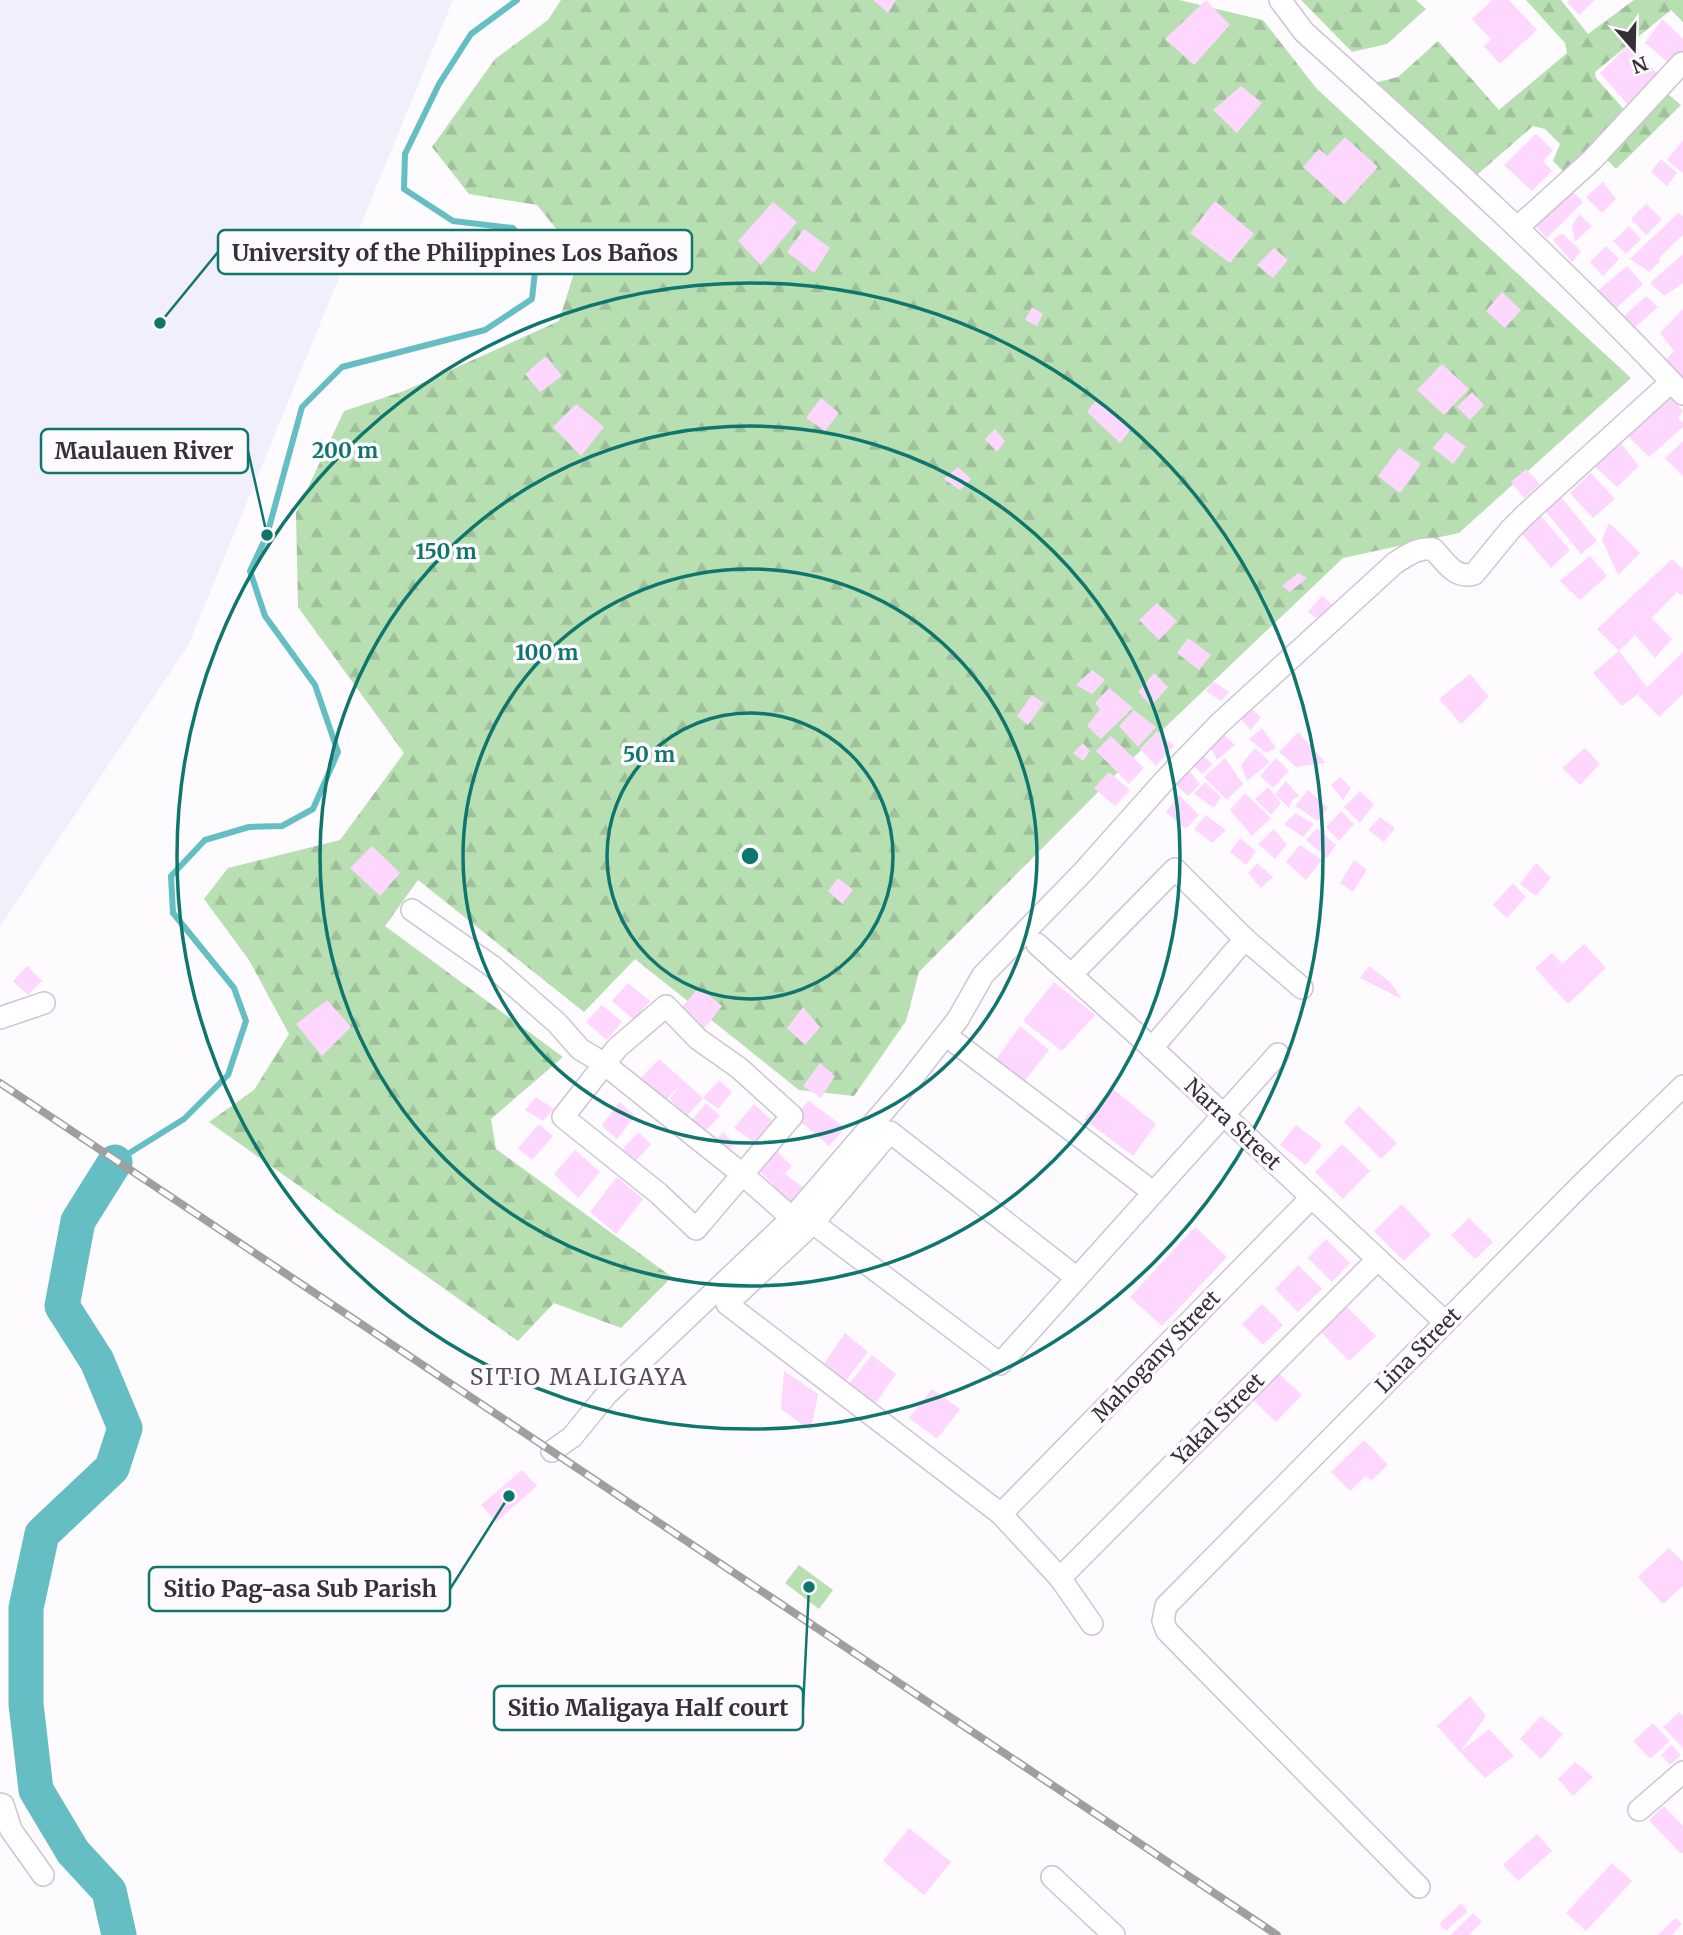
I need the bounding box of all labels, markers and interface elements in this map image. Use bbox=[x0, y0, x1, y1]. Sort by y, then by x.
north arrow bbox=[1599, 14, 1669, 84]
text: N bbox=[1629, 51, 1651, 79]
callout: University of the Philippines Los Baños bbox=[218, 230, 692, 274]
text: University of the Philippines Los Baños bbox=[232, 238, 678, 267]
callout: Maulauen River bbox=[41, 429, 248, 473]
text: Maulauen River bbox=[54, 436, 234, 465]
text: 200 m bbox=[312, 437, 378, 464]
text: 150 m bbox=[415, 538, 477, 565]
text: 100 m bbox=[516, 639, 578, 666]
text: 50 m bbox=[623, 741, 675, 768]
centre of rings bbox=[738, 844, 762, 868]
street label: Narra Street bbox=[1179, 1072, 1287, 1176]
street label: Mahogany Street bbox=[1086, 1284, 1226, 1428]
street label: Lina Street bbox=[1370, 1302, 1466, 1398]
district label: SITIO MALIGAYA bbox=[470, 1362, 688, 1391]
street label: Yakal Street bbox=[1165, 1367, 1270, 1472]
callout: Sitio Pag-asa Sub Parish bbox=[149, 1567, 450, 1611]
text: Sitio Pag-asa Sub Parish bbox=[163, 1574, 437, 1603]
callout: Sitio Maligaya Half court bbox=[494, 1686, 803, 1730]
text: Sitio Maligaya Half court bbox=[508, 1693, 788, 1722]

